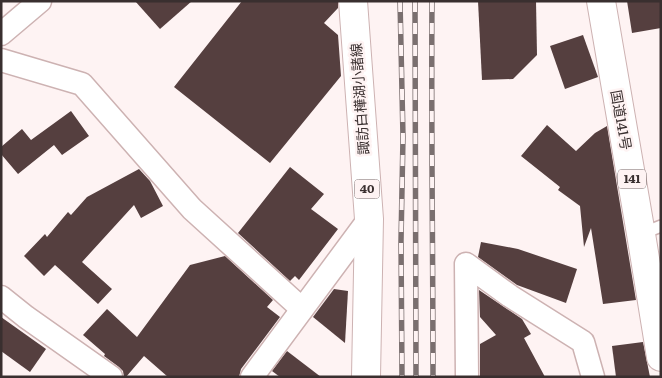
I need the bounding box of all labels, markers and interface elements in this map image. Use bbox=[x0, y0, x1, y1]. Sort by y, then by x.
street label: 諏訪白樺湖小諸線 bbox=[345, 43, 373, 156]
street label: 国道141号 bbox=[607, 88, 637, 151]
road number: 141 bbox=[618, 170, 646, 188]
road number: 40 bbox=[354, 180, 380, 198]

